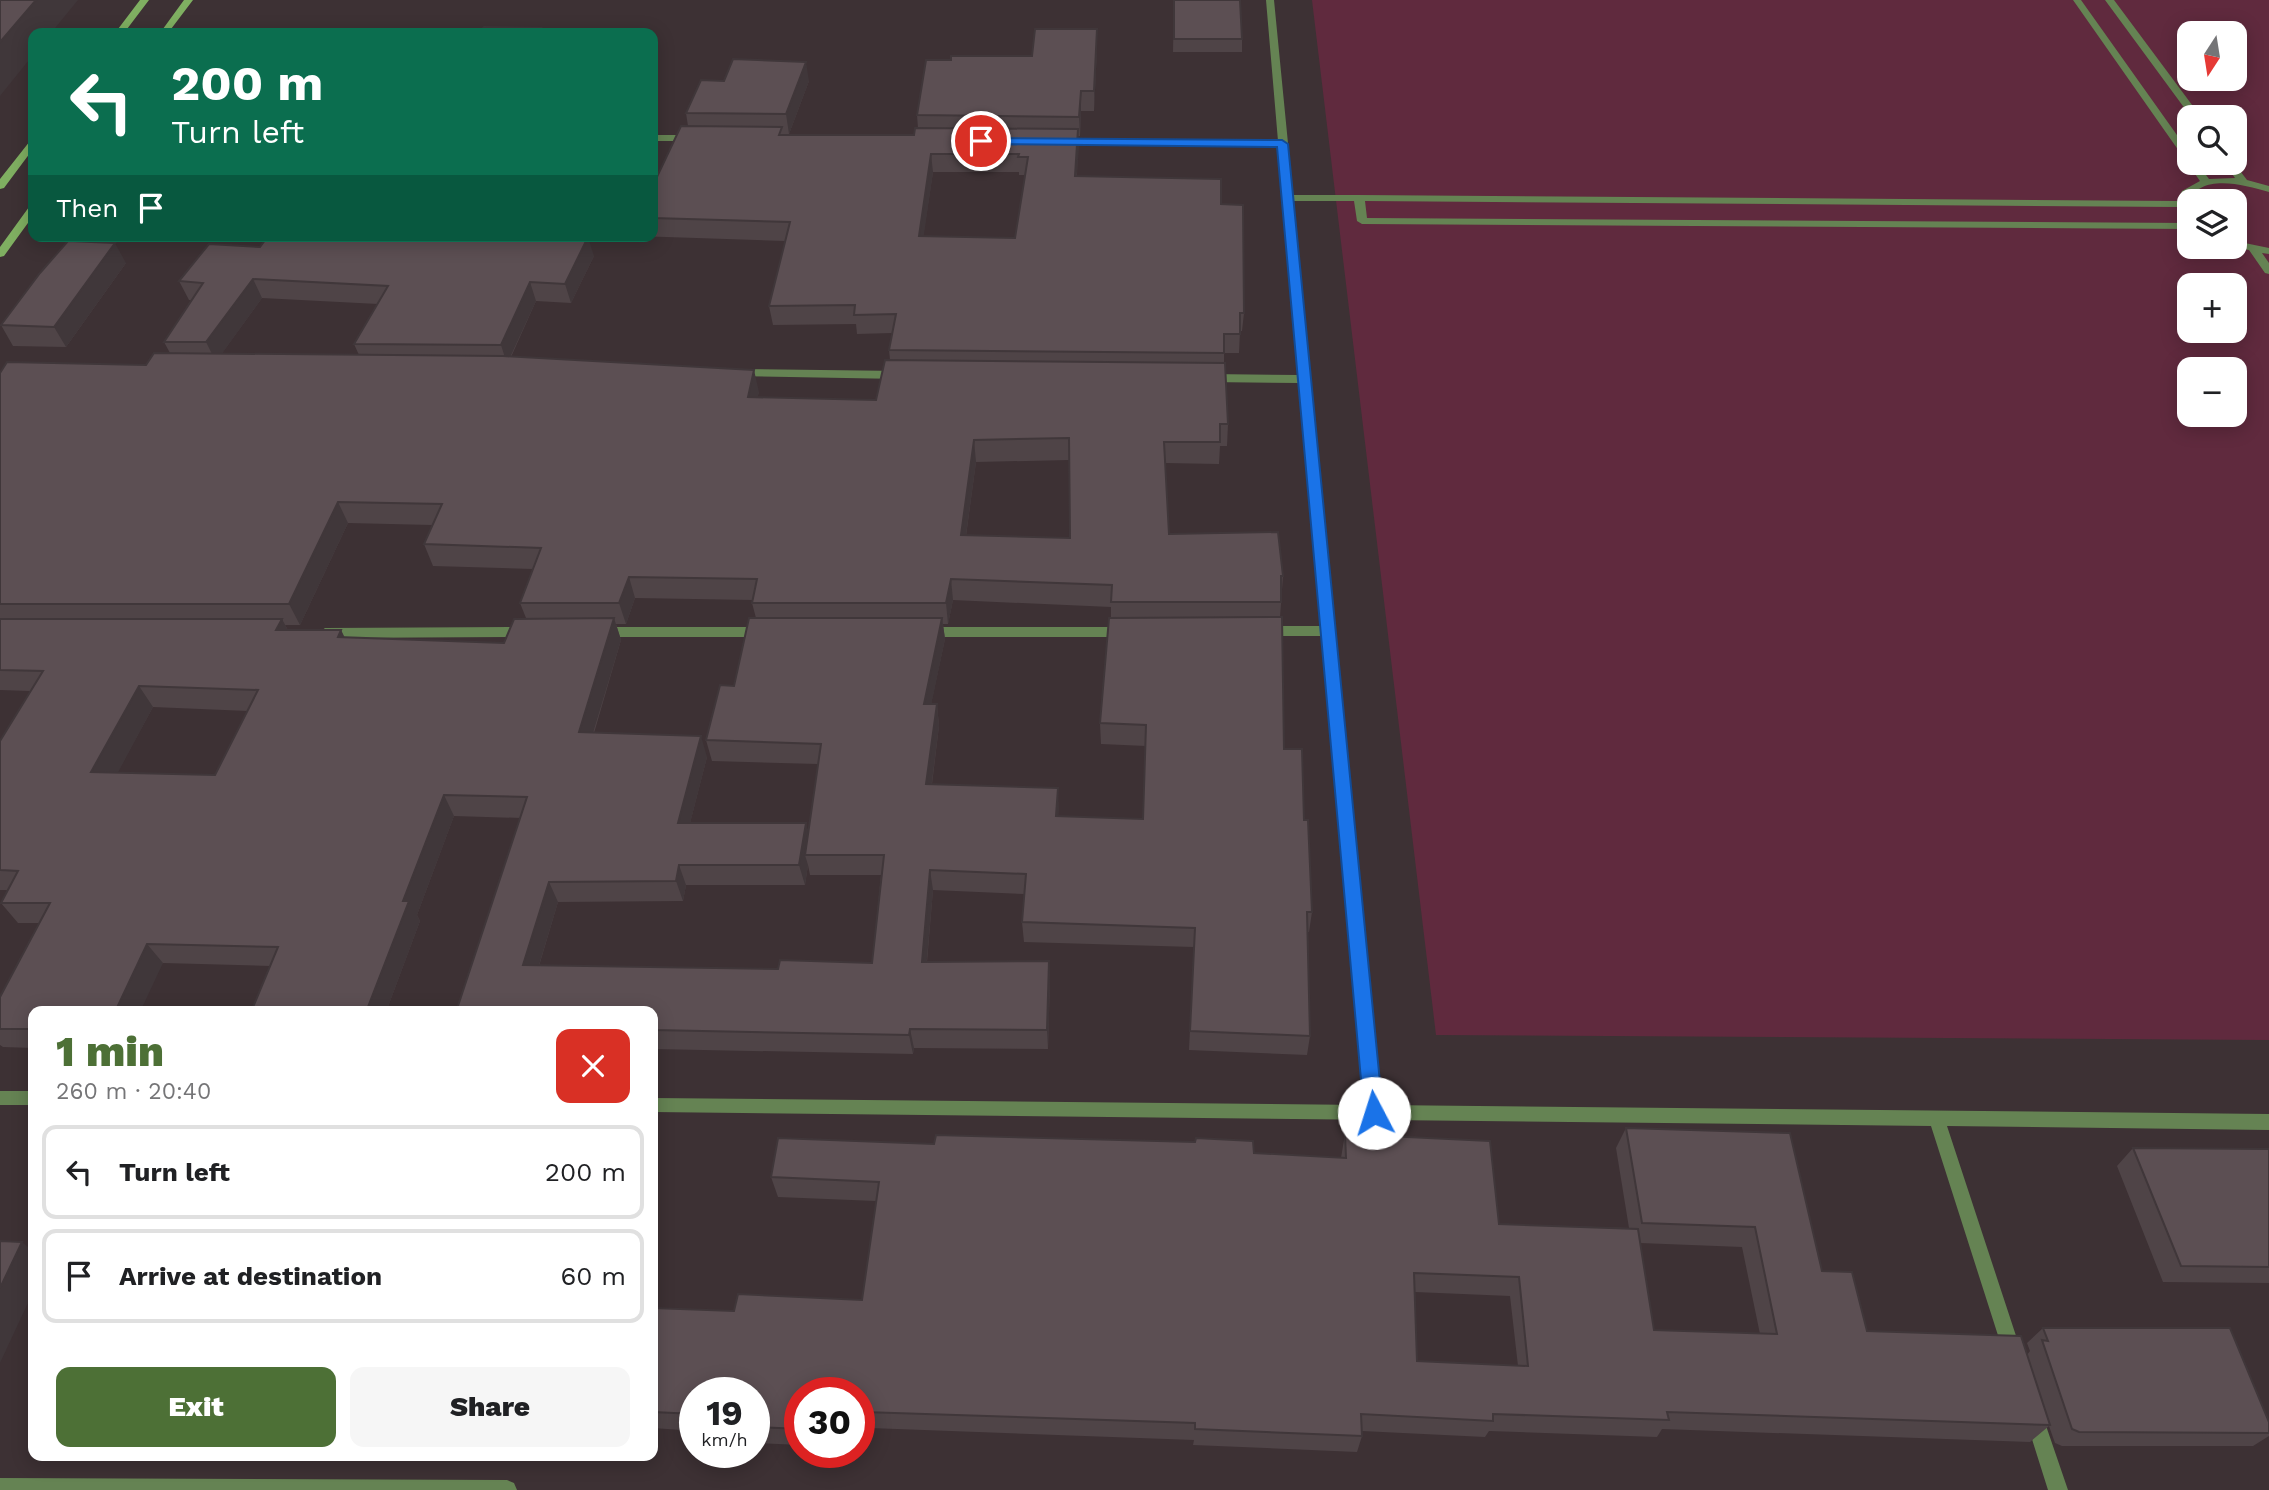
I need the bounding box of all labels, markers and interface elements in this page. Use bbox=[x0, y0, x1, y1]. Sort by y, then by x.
north arrow bbox=[2177, 21, 2247, 91]
map controls bbox=[2177, 21, 2247, 427]
text: 200 m bbox=[171, 54, 323, 112]
icon: left bbox=[56, 56, 147, 147]
button: search bbox=[2177, 105, 2247, 175]
pin bbox=[951, 111, 1011, 171]
text: Turn left bbox=[171, 113, 304, 151]
icon: arrive bbox=[962, 122, 1000, 160]
icon: arrive bbox=[132, 189, 170, 227]
button: layers bbox=[2177, 189, 2247, 259]
text: Then bbox=[56, 193, 118, 223]
button: + bbox=[2177, 273, 2247, 343]
button: − bbox=[2177, 357, 2247, 427]
text: 1 min bbox=[56, 1027, 164, 1076]
button: close bbox=[556, 1029, 630, 1103]
position arrow bbox=[1337, 1076, 1411, 1150]
text: 260 m · 20:40 bbox=[56, 1078, 211, 1105]
icon: left bbox=[60, 1153, 98, 1191]
text: Turn left bbox=[119, 1157, 230, 1187]
text: 200 m bbox=[545, 1157, 626, 1187]
icon: arrive bbox=[60, 1257, 98, 1295]
text: Arrive at destination bbox=[119, 1261, 382, 1291]
text: 60 m bbox=[560, 1261, 626, 1291]
button: Exit bbox=[56, 1367, 336, 1447]
button: Share bbox=[350, 1367, 630, 1447]
speed limit sign: 30 bbox=[784, 1377, 875, 1468]
text: 19 bbox=[706, 1392, 743, 1434]
text: km/h bbox=[701, 1429, 748, 1450]

